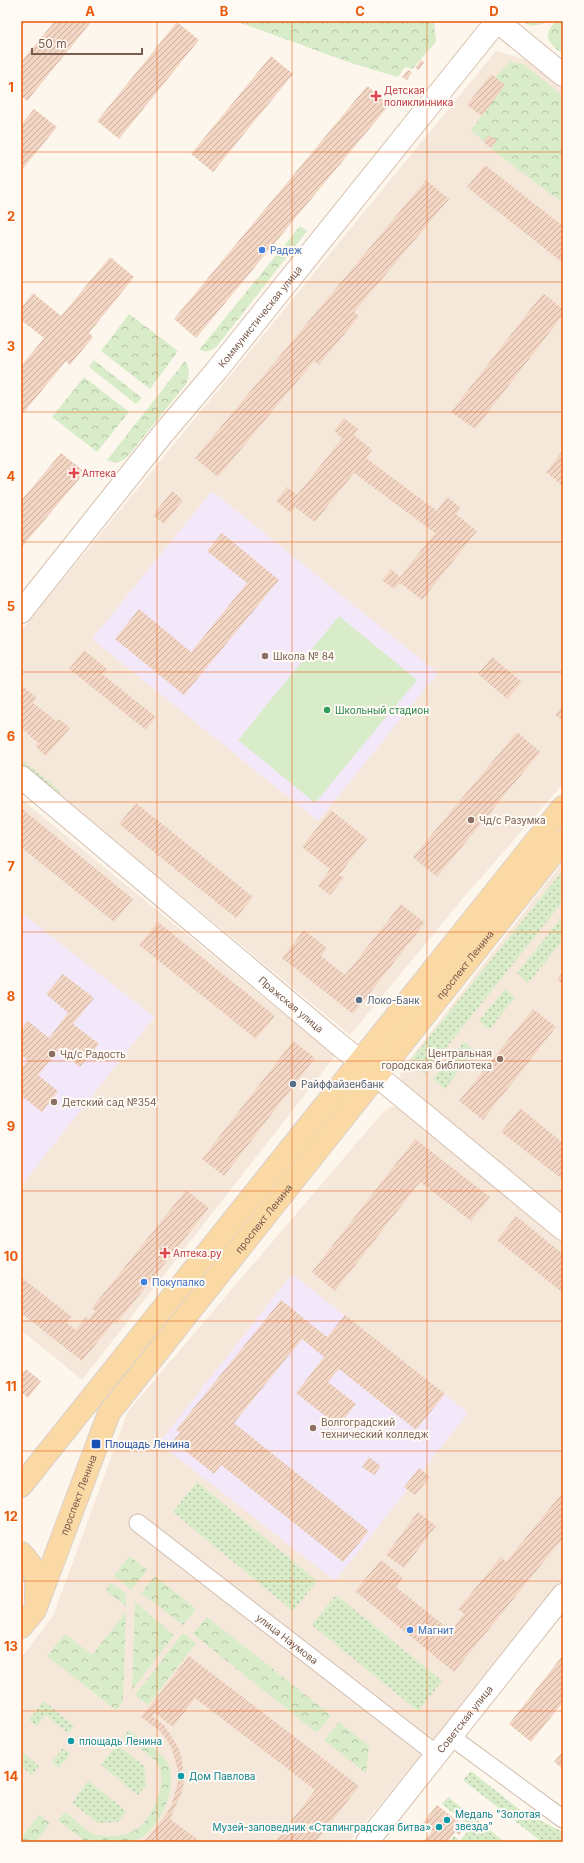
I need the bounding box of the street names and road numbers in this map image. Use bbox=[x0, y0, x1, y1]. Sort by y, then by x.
street label: Коммунистическая улица bbox=[215, 263, 304, 370]
street label: проспект Ленина bbox=[434, 927, 496, 1002]
street label: Пражская улица bbox=[256, 974, 326, 1035]
street label: проспект Ленина bbox=[232, 1181, 295, 1255]
street label: проспект Ленина bbox=[58, 1453, 99, 1537]
street label: улица Наумова bbox=[254, 1611, 321, 1666]
street label: Советская улица bbox=[434, 1683, 495, 1755]

